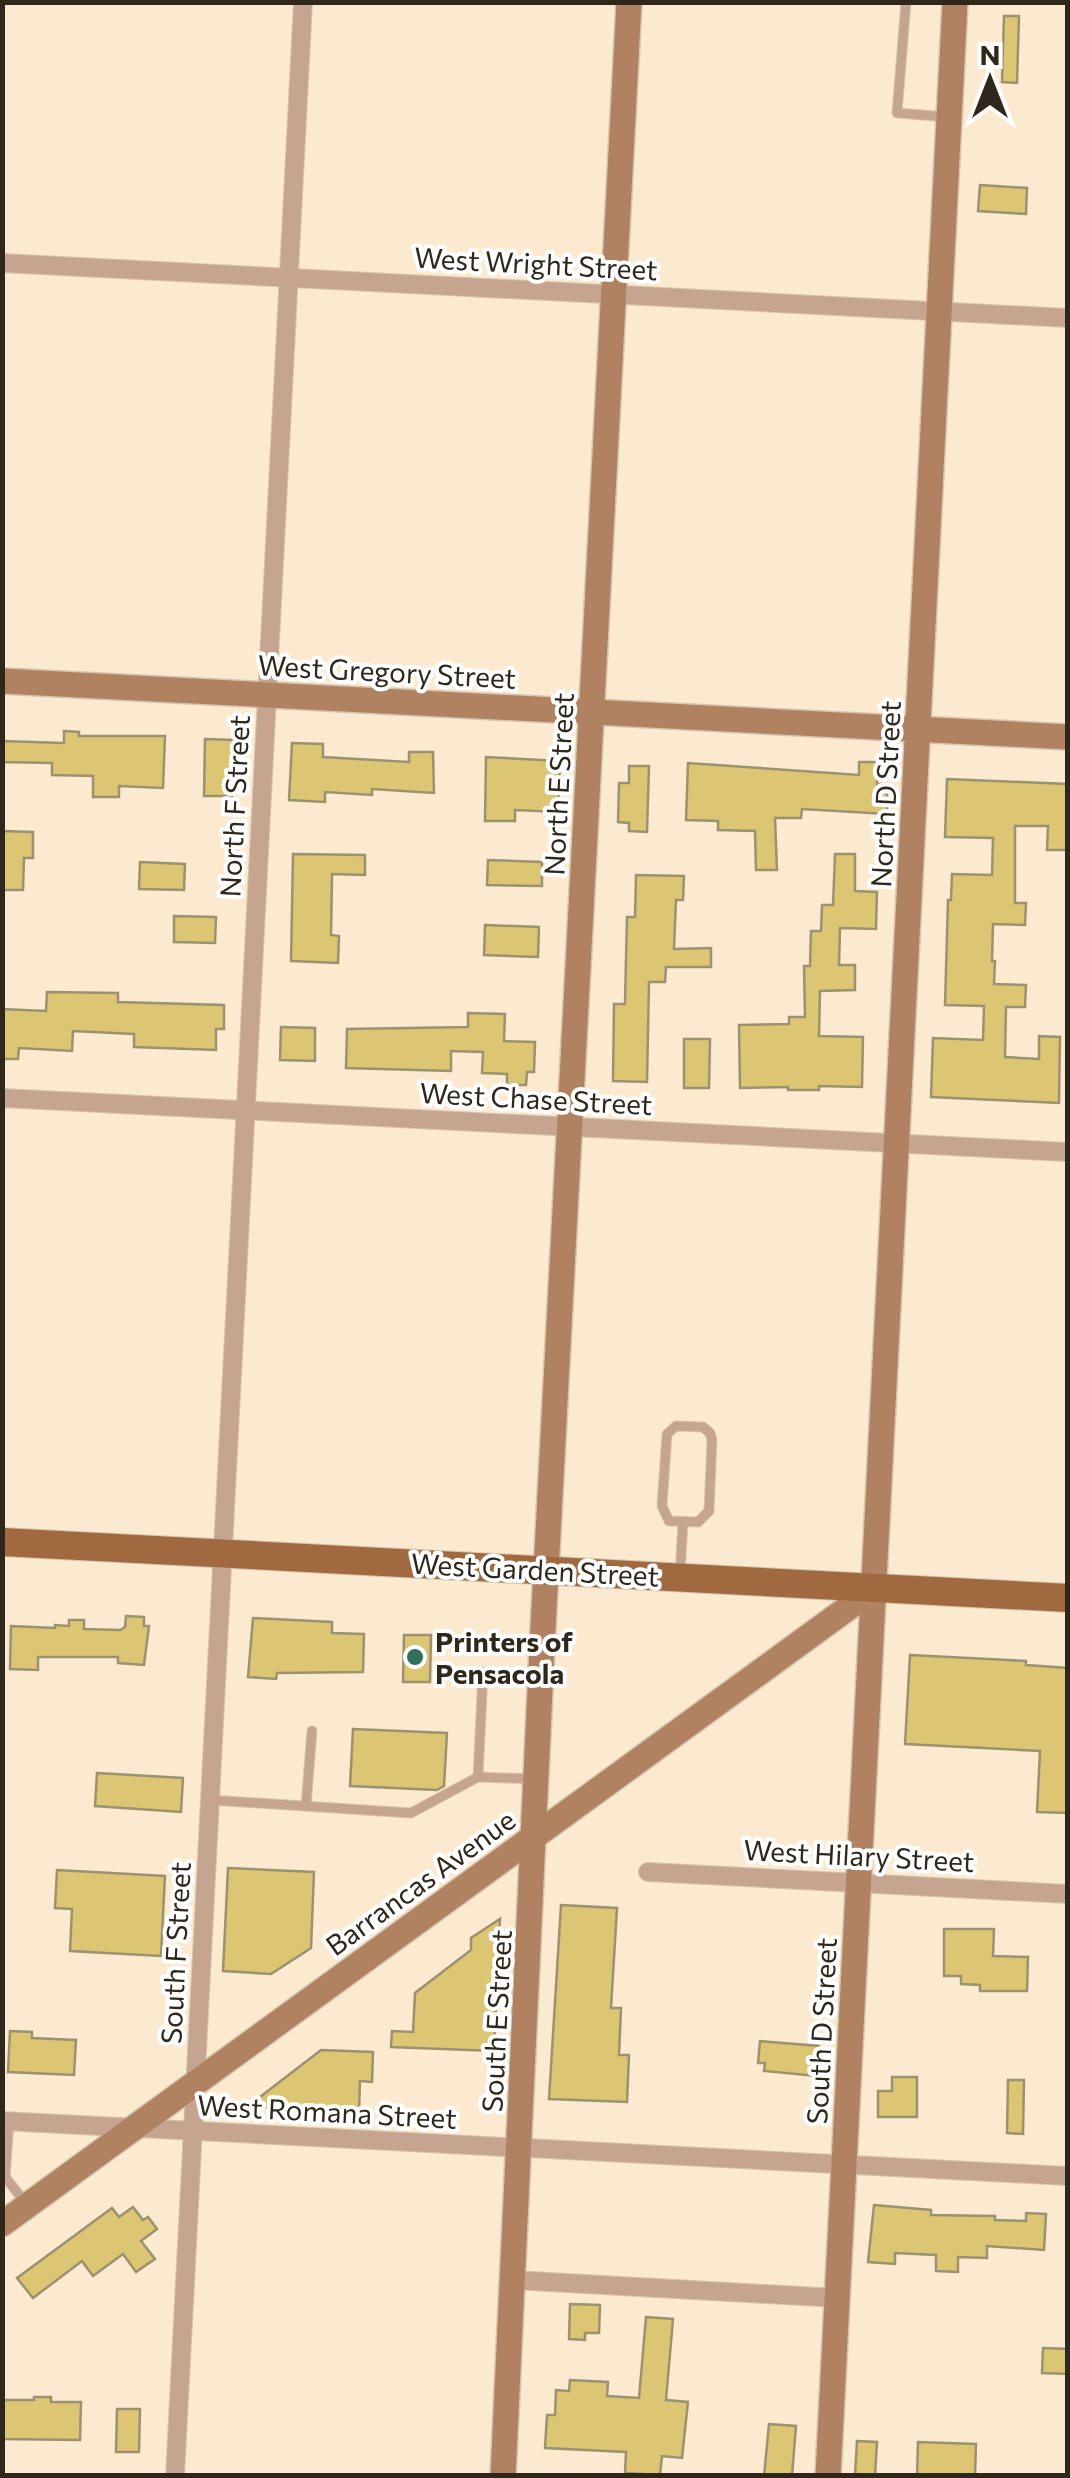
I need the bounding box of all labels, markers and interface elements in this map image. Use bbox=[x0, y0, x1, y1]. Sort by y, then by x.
north arrow bbox=[940, 30, 1040, 130]
text: N bbox=[980, 37, 1001, 71]
street label: West Wright Street bbox=[413, 240, 659, 286]
street label: West Gregory Street bbox=[257, 647, 517, 695]
street label: North E Street bbox=[536, 692, 580, 876]
street label: North D Street bbox=[863, 700, 907, 888]
street label: North F Street bbox=[212, 714, 256, 898]
street label: West Chase Street bbox=[419, 1075, 653, 1121]
street label: West Garden Street bbox=[410, 1546, 660, 1592]
place label: Printers of Pensacola bbox=[435, 1624, 573, 1690]
marker: Printers of Pensacola bbox=[404, 1646, 426, 1668]
street label: Barrancas Avenue bbox=[319, 1802, 521, 1962]
street label: West Hilary Street bbox=[743, 1832, 975, 1878]
street label: South F Street bbox=[153, 1861, 197, 2045]
street label: South E Street bbox=[474, 1929, 518, 2113]
street label: South D Street bbox=[799, 1937, 843, 2125]
street label: West Romana Street bbox=[196, 2087, 458, 2135]

